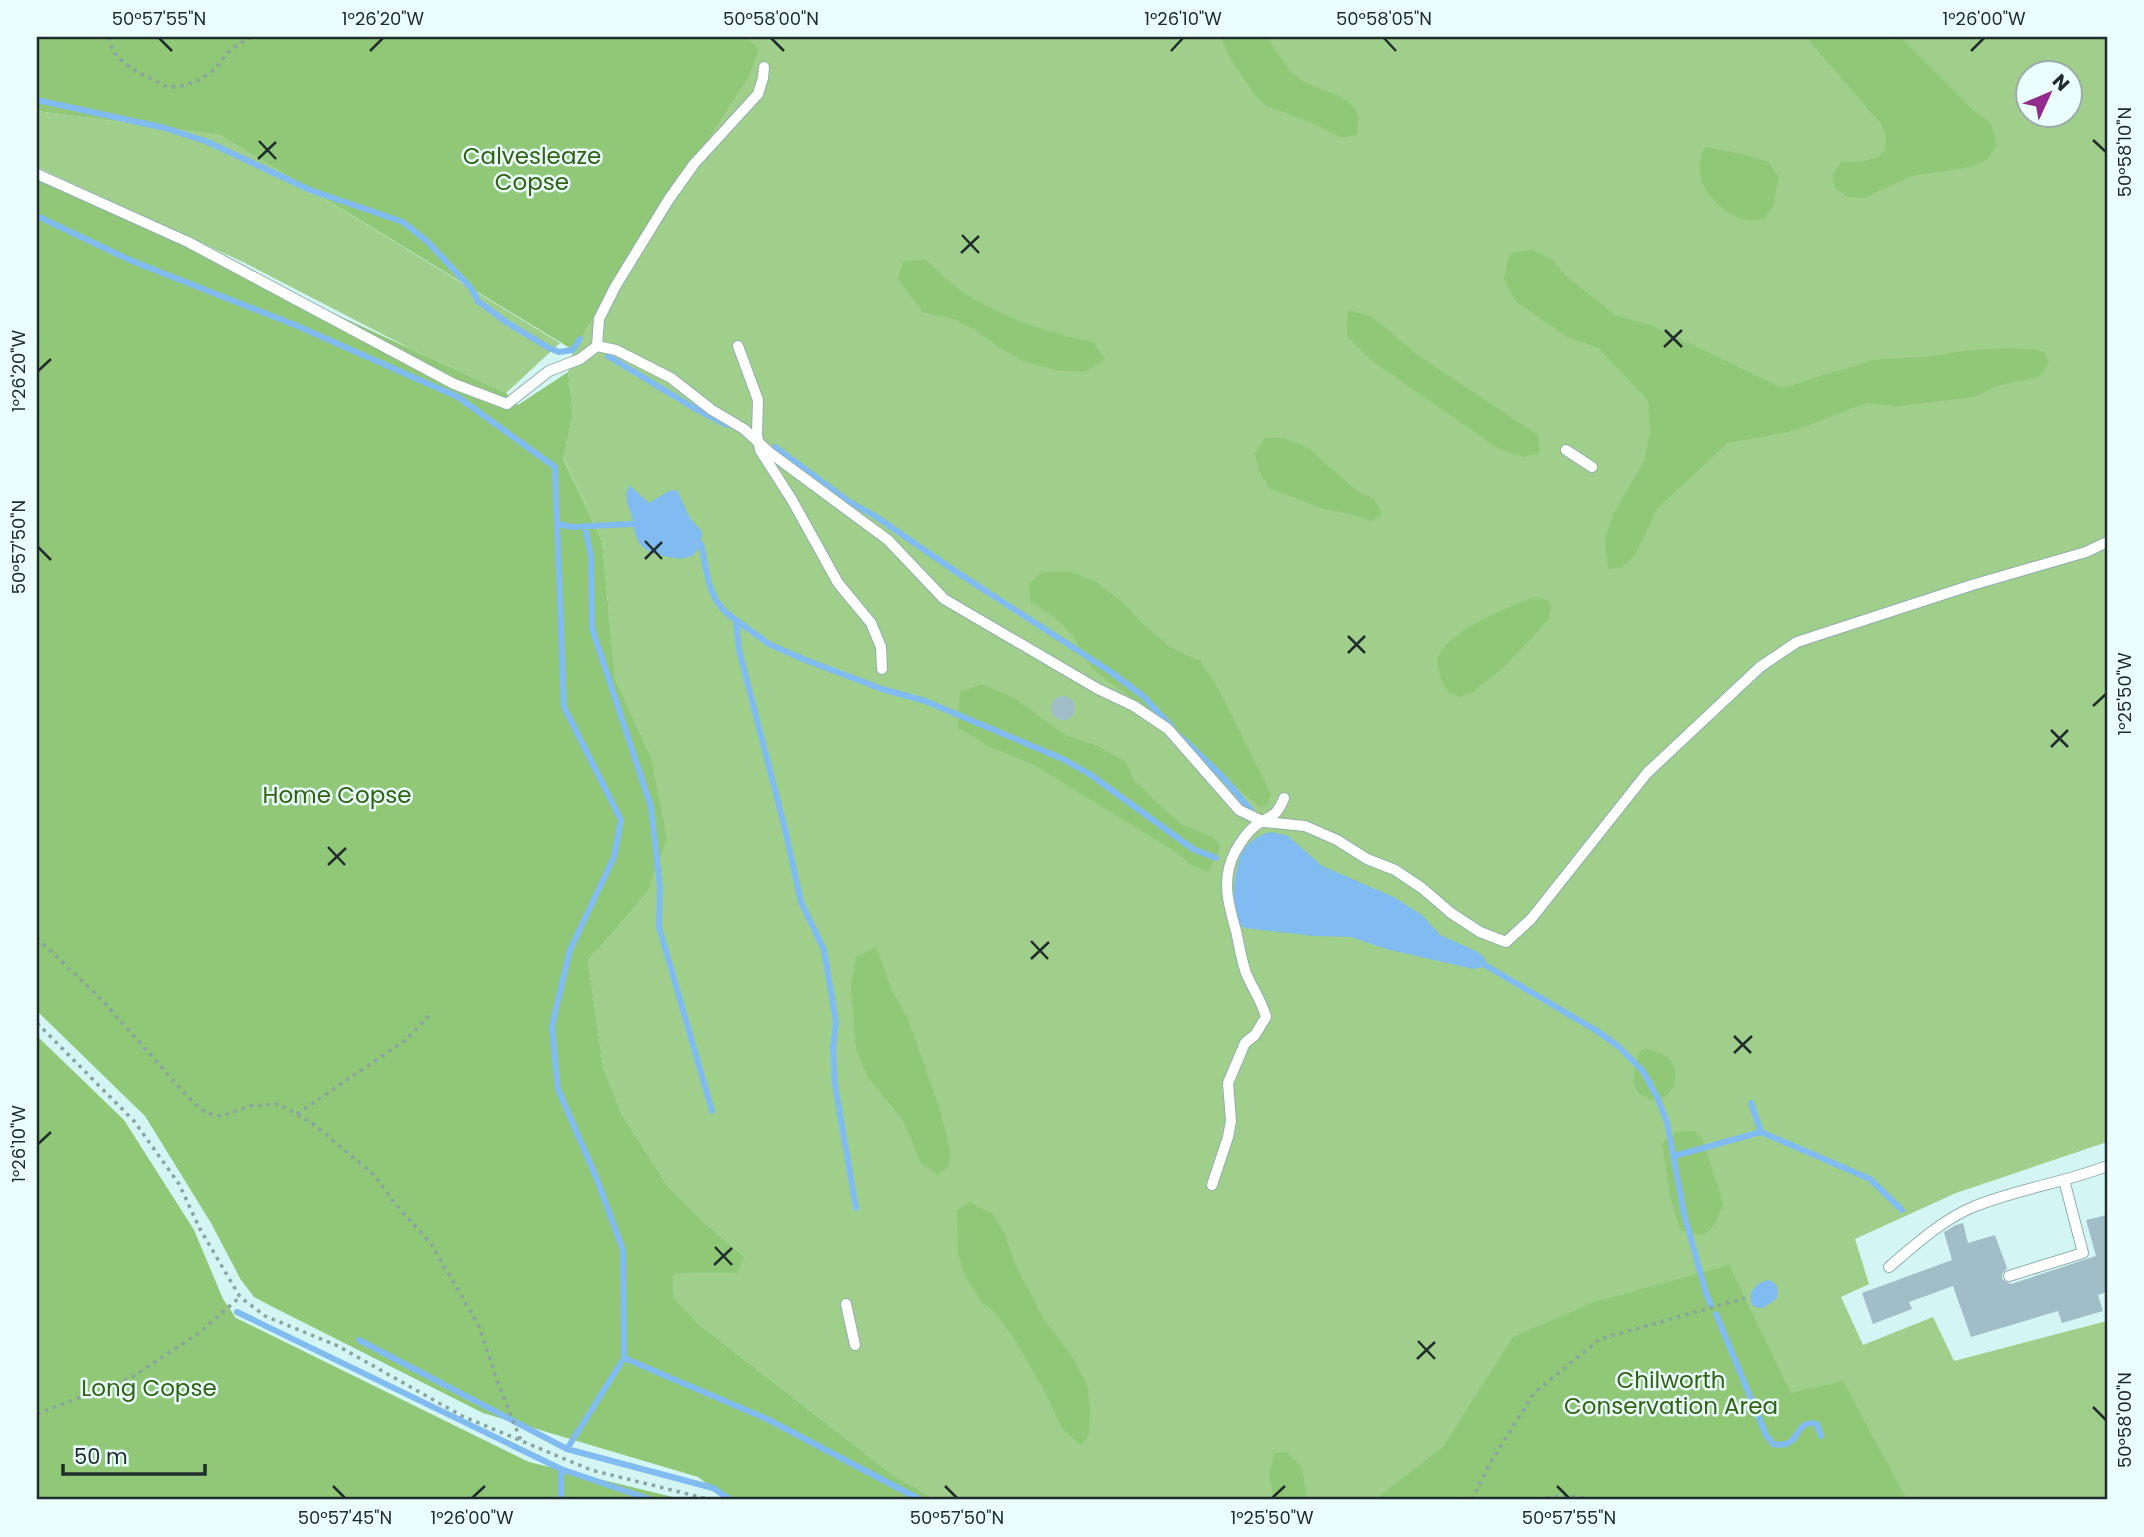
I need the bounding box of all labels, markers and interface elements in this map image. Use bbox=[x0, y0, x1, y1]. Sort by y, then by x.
text: 50°57'55"N bbox=[112, 6, 206, 31]
text: 1°26'20"W bbox=[342, 6, 425, 31]
text: 50°58'00"N bbox=[723, 6, 819, 31]
text: 1°26'10"W bbox=[1144, 6, 1222, 31]
text: 50°58'05"N bbox=[1336, 6, 1432, 31]
text: 1°26'00"W bbox=[1942, 6, 2026, 31]
north arrow bbox=[2014, 60, 2084, 130]
text: N bbox=[2046, 68, 2076, 97]
text: 50°58'10"N bbox=[2112, 107, 2137, 197]
park label: Calvesleaze Copse bbox=[463, 140, 601, 198]
text: 1°26'20"W bbox=[6, 329, 31, 412]
text: 50°57'50"N bbox=[6, 500, 31, 594]
text: 1°25'50"W bbox=[2112, 652, 2137, 736]
park label: Home Copse bbox=[262, 779, 412, 811]
text: 1°26'10"W bbox=[6, 1105, 31, 1183]
park label: Chilworth Conservation Area bbox=[1564, 1364, 1778, 1422]
park label: Long Copse bbox=[81, 1372, 217, 1404]
text: 50°58'00"N bbox=[2112, 1372, 2137, 1468]
scale bar bbox=[63, 1432, 205, 1476]
text: 50 m bbox=[74, 1442, 128, 1471]
text: 50°57'45"N bbox=[298, 1505, 392, 1530]
text: 1°26'00"W bbox=[430, 1505, 514, 1530]
text: 50°57'50"N bbox=[910, 1505, 1004, 1530]
text: 1°25'50"W bbox=[1230, 1505, 1314, 1530]
text: 50°57'55"N bbox=[1522, 1505, 1616, 1530]

